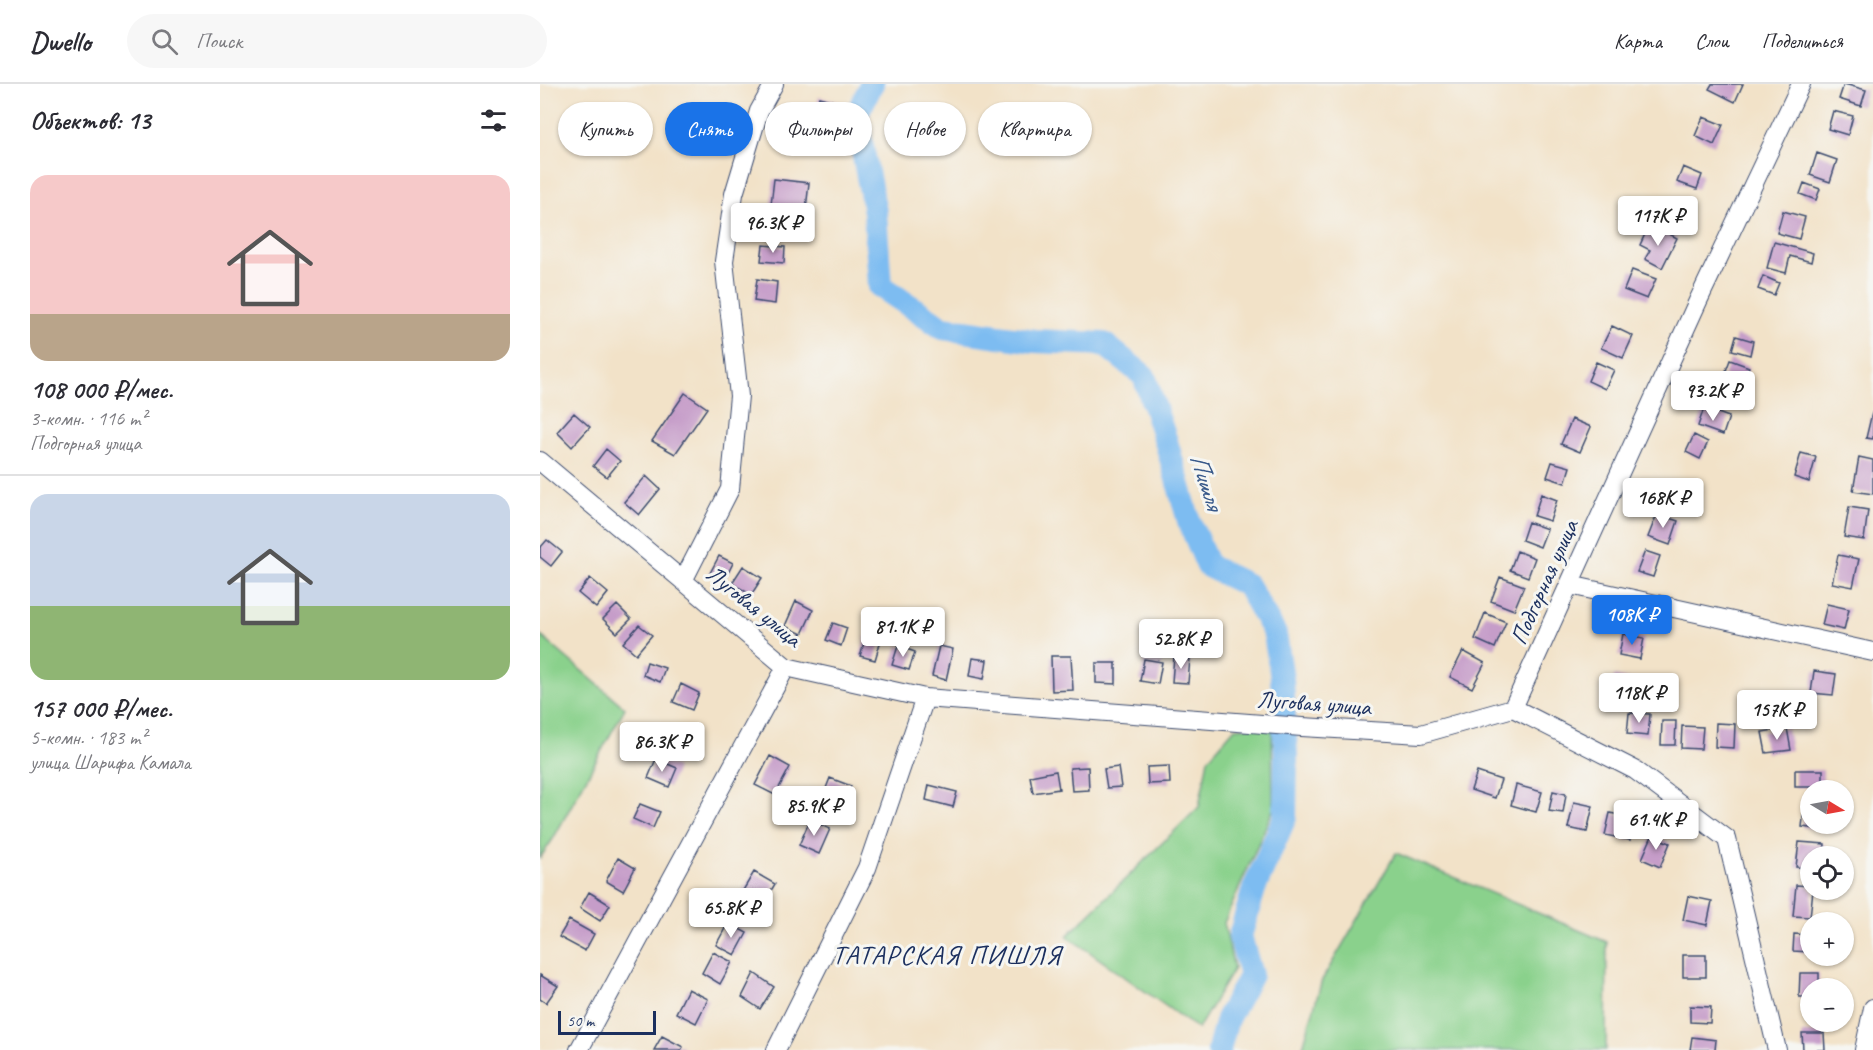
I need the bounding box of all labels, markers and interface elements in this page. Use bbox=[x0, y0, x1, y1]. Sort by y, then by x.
search box bbox=[127, 14, 547, 68]
text: Dwello bbox=[30, 24, 91, 59]
icon: search bbox=[148, 25, 181, 58]
text: Поиск bbox=[196, 27, 242, 55]
text: Карта bbox=[1614, 28, 1662, 54]
text: Слои bbox=[1695, 28, 1729, 54]
text: Поделиться bbox=[1762, 28, 1843, 54]
chip: Купить bbox=[558, 102, 653, 156]
chip: Снять bbox=[665, 102, 753, 156]
chip: Фильтры bbox=[765, 102, 872, 156]
chip: Новое bbox=[884, 102, 966, 156]
chip: Квартира bbox=[978, 102, 1092, 156]
text: Объектов: 13 bbox=[30, 104, 150, 137]
icon: filters bbox=[477, 104, 510, 137]
pin: 117K ₽ bbox=[1609, 196, 1707, 247]
pin: 96.3K ₽ bbox=[718, 203, 828, 254]
text: 117K ₽ bbox=[1632, 203, 1684, 228]
text: 96.3K ₽ bbox=[745, 210, 801, 235]
icon: home bbox=[216, 214, 324, 322]
pin: 93.2K ₽ bbox=[1658, 371, 1768, 422]
text: 108 000 ₽/мес. bbox=[30, 373, 173, 406]
text: 93.2K ₽ bbox=[1685, 378, 1741, 403]
text: 3-комн. · 116 m² bbox=[30, 406, 147, 431]
text: Подгорная улица bbox=[30, 431, 141, 456]
water label: Пишля bbox=[1182, 449, 1232, 517]
pin: 168K ₽ bbox=[1614, 478, 1712, 529]
text: 168K ₽ bbox=[1637, 485, 1689, 510]
street label: Подгорная улица bbox=[1503, 514, 1585, 649]
icon: home bbox=[216, 533, 324, 641]
street label: Луговая улица bbox=[700, 558, 809, 654]
pin: 108K ₽ bbox=[1583, 595, 1681, 646]
text: 108K ₽ bbox=[1606, 602, 1658, 627]
pin: 81.1K ₽ bbox=[848, 607, 958, 658]
text: 81.1K ₽ bbox=[875, 614, 931, 639]
pin: 52.8K ₽ bbox=[1126, 619, 1236, 670]
text: 52.8K ₽ bbox=[1153, 626, 1209, 651]
pin: 118K ₽ bbox=[1590, 673, 1688, 724]
text: 118K ₽ bbox=[1613, 680, 1665, 705]
street label: Луговая улица bbox=[1256, 684, 1373, 722]
pin: 157K ₽ bbox=[1728, 690, 1826, 741]
text: 157 000 ₽/мес. bbox=[30, 692, 172, 725]
text: 157K ₽ bbox=[1751, 697, 1803, 722]
pin: 86.3K ₽ bbox=[607, 722, 717, 773]
text: 5-комн. · 183 m² bbox=[30, 725, 147, 750]
text: 86.3K ₽ bbox=[634, 729, 690, 754]
text: улица Шарифа Камала bbox=[30, 750, 191, 775]
north arrow bbox=[1800, 780, 1854, 834]
map controls bbox=[1800, 780, 1854, 1032]
pin: 85.9K ₽ bbox=[759, 786, 869, 837]
text: 85.9K ₽ bbox=[786, 793, 842, 818]
pin: 61.4K ₽ bbox=[1601, 800, 1711, 851]
text: 61.4K ₽ bbox=[1628, 807, 1684, 832]
button: locate bbox=[1800, 846, 1854, 900]
pin: 65.8K ₽ bbox=[676, 888, 786, 939]
text: 65.8K ₽ bbox=[703, 895, 759, 920]
button: + bbox=[1800, 912, 1854, 966]
district label: ТАТАРСКАЯ ПИШЛЯ bbox=[832, 938, 1064, 972]
button: − bbox=[1800, 978, 1854, 1032]
scale bar bbox=[558, 1008, 656, 1036]
text: 50 m bbox=[567, 1011, 594, 1031]

